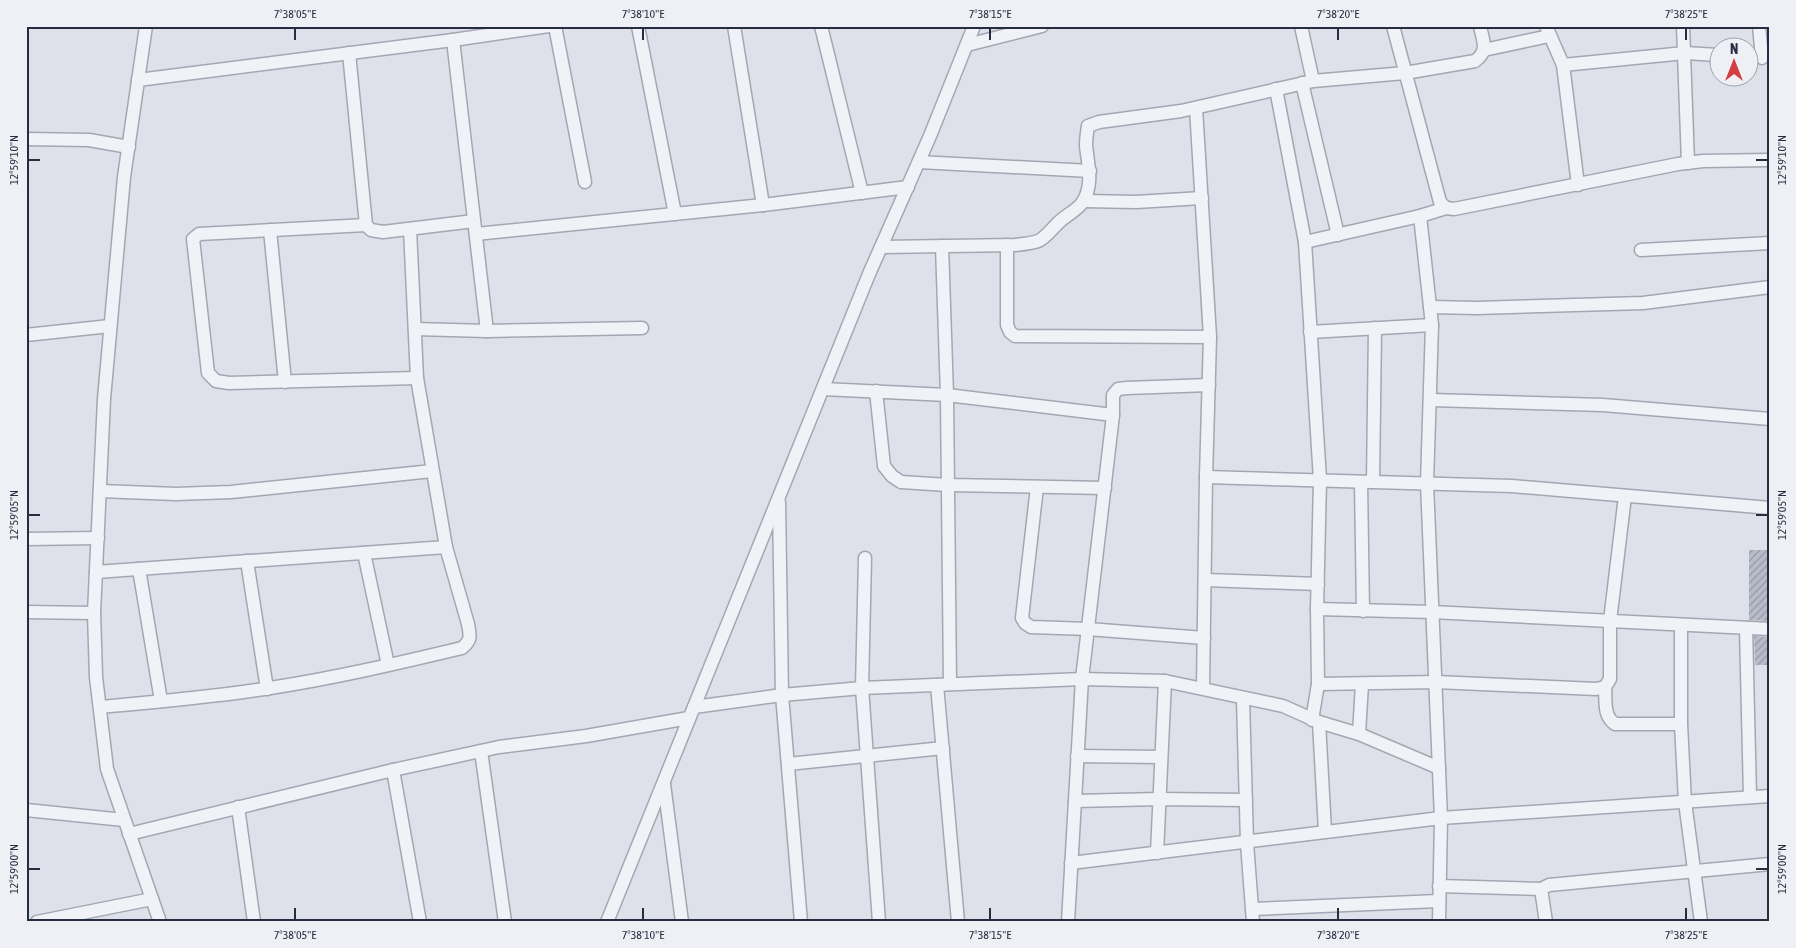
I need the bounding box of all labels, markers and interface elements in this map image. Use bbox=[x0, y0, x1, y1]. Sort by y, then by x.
text: 7°38'05"E bbox=[274, 7, 316, 21]
text: 7°38'10"E bbox=[622, 7, 664, 21]
text: 7°38'15"E bbox=[969, 7, 1011, 21]
text: 7°38'20"E bbox=[1317, 7, 1359, 21]
text: 7°38'25"E bbox=[1665, 7, 1707, 21]
north arrow bbox=[1708, 38, 1758, 88]
text: N bbox=[1730, 41, 1738, 57]
text: 12°59'10"N bbox=[7, 135, 21, 185]
text: 12°59'10"N bbox=[1775, 135, 1789, 185]
text: 12°59'05"N bbox=[7, 490, 21, 540]
text: 12°59'05"N bbox=[1775, 490, 1789, 540]
text: 12°59'00"N bbox=[7, 844, 21, 894]
text: 12°59'00"N bbox=[1775, 844, 1789, 894]
text: 7°38'05"E bbox=[274, 928, 316, 942]
text: 7°38'10"E bbox=[622, 928, 664, 942]
text: 7°38'15"E bbox=[969, 928, 1011, 942]
text: 7°38'20"E bbox=[1317, 928, 1359, 942]
text: 7°38'25"E bbox=[1665, 928, 1707, 942]

